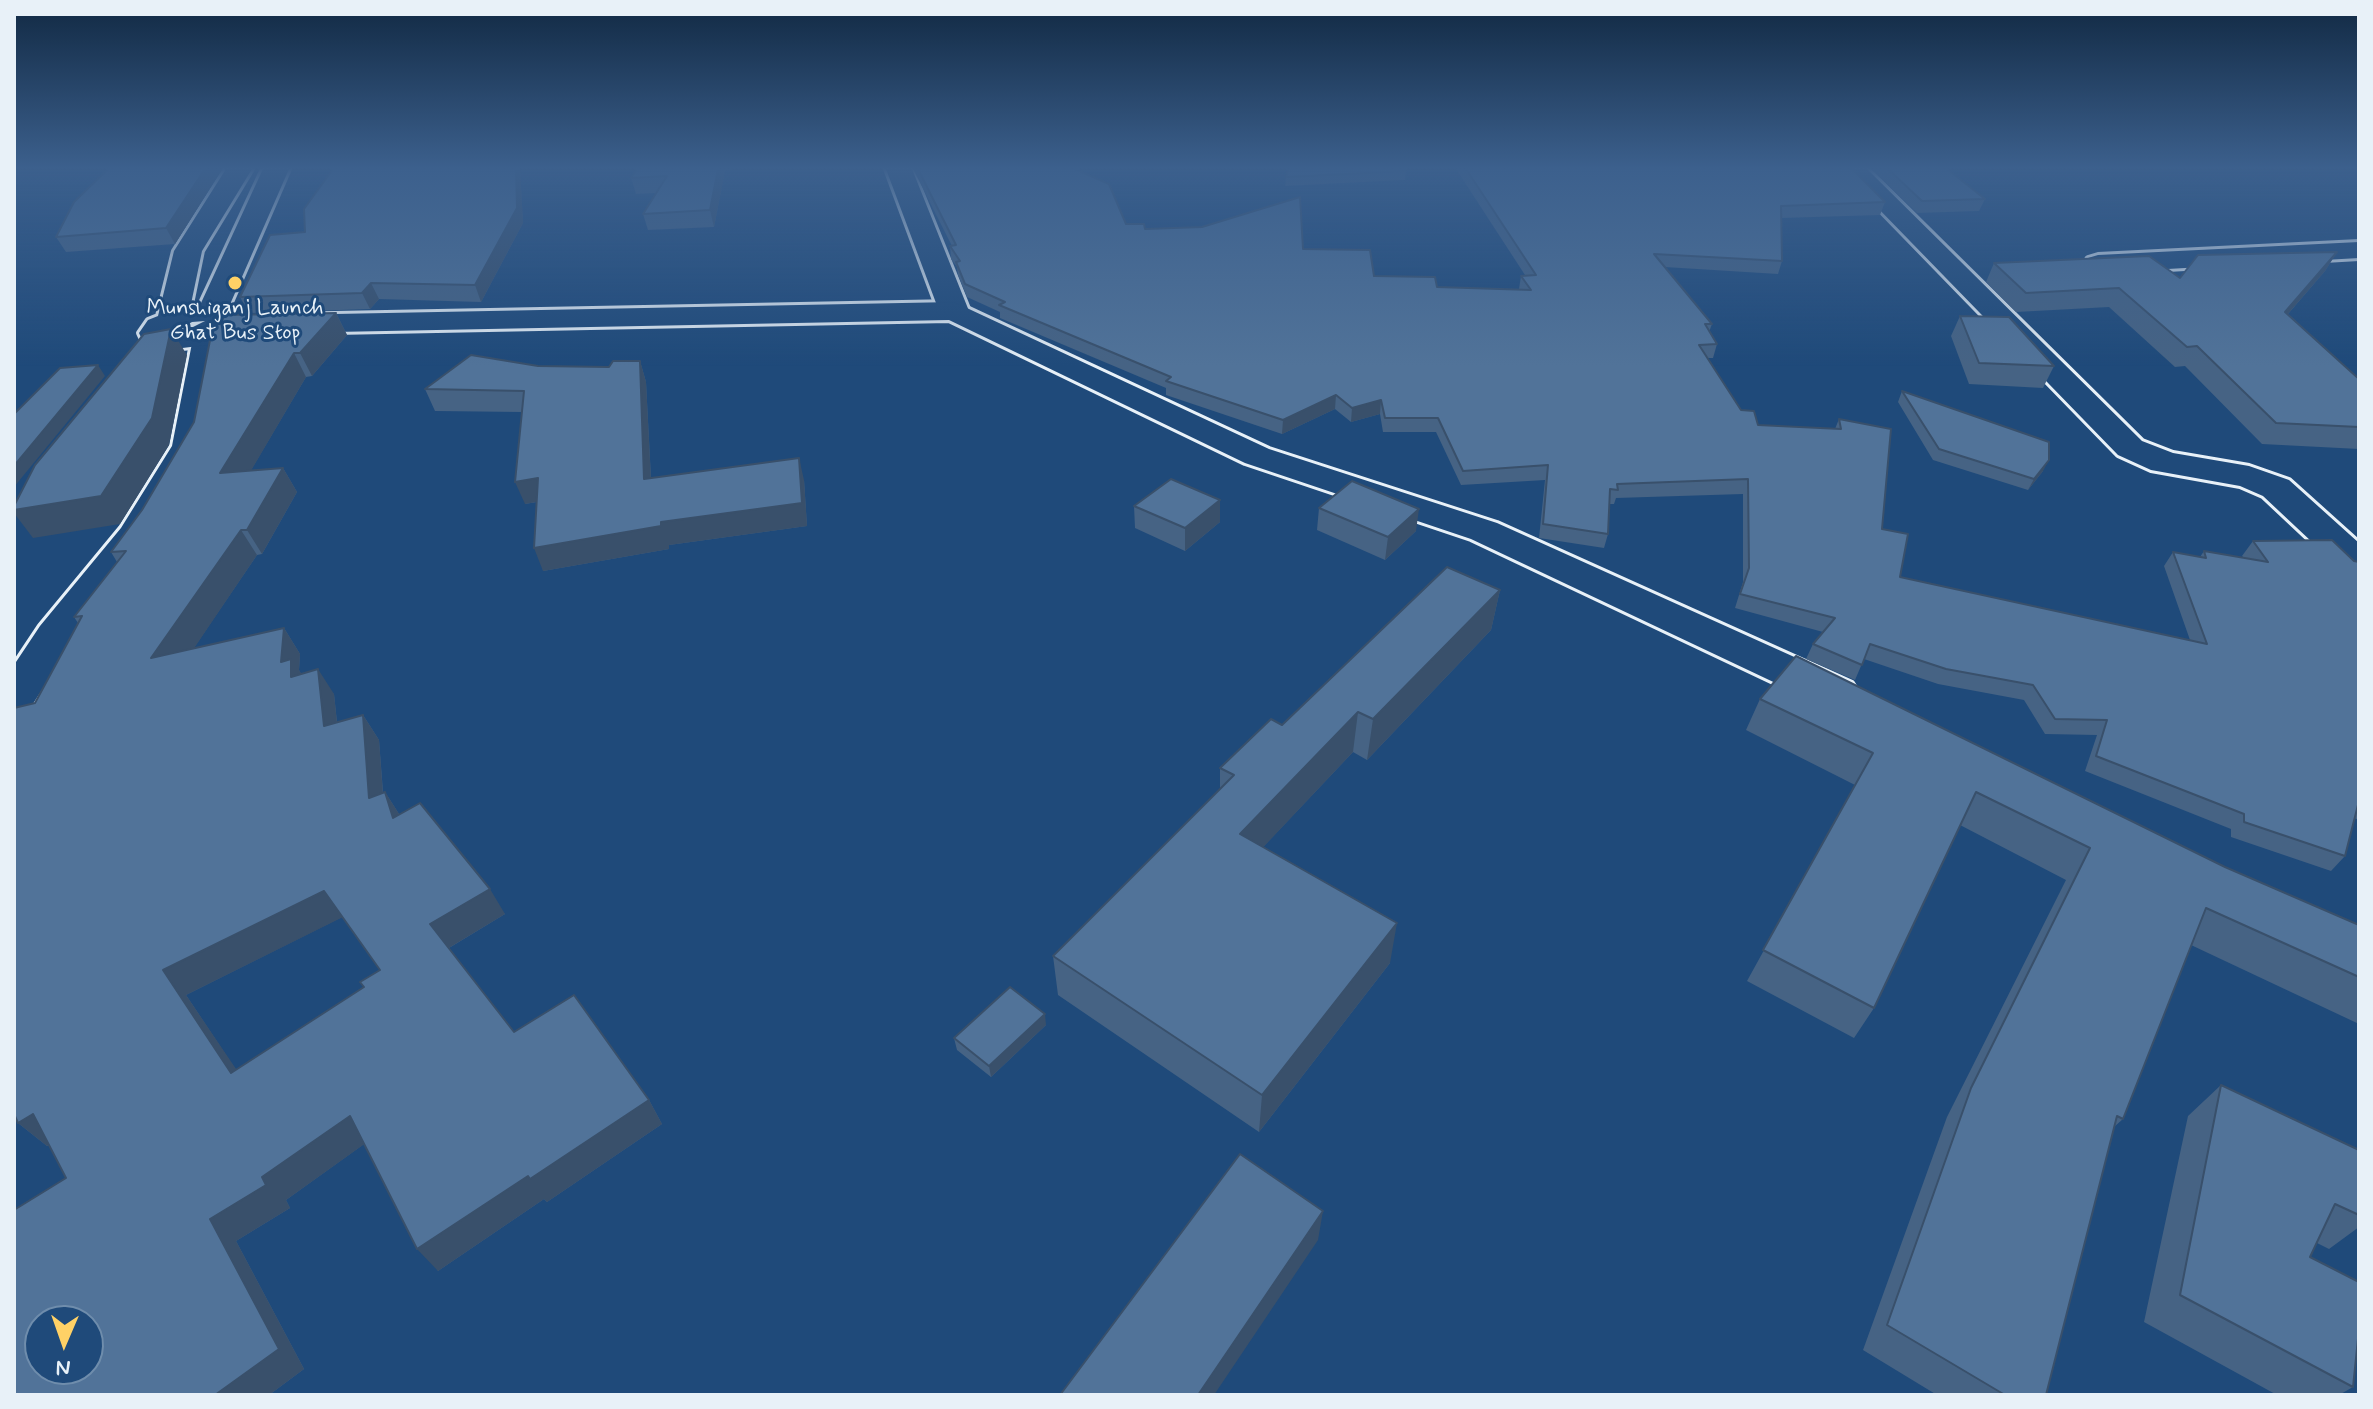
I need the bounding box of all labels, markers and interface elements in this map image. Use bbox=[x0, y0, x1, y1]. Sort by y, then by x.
marker: Munshiganj Launch Ghat Bus Stop bbox=[226, 274, 244, 292]
place label: Munshiganj Launch Ghat Bus Stop bbox=[146, 296, 324, 348]
north arrow bbox=[24, 1305, 104, 1385]
text: N bbox=[55, 1353, 71, 1381]

